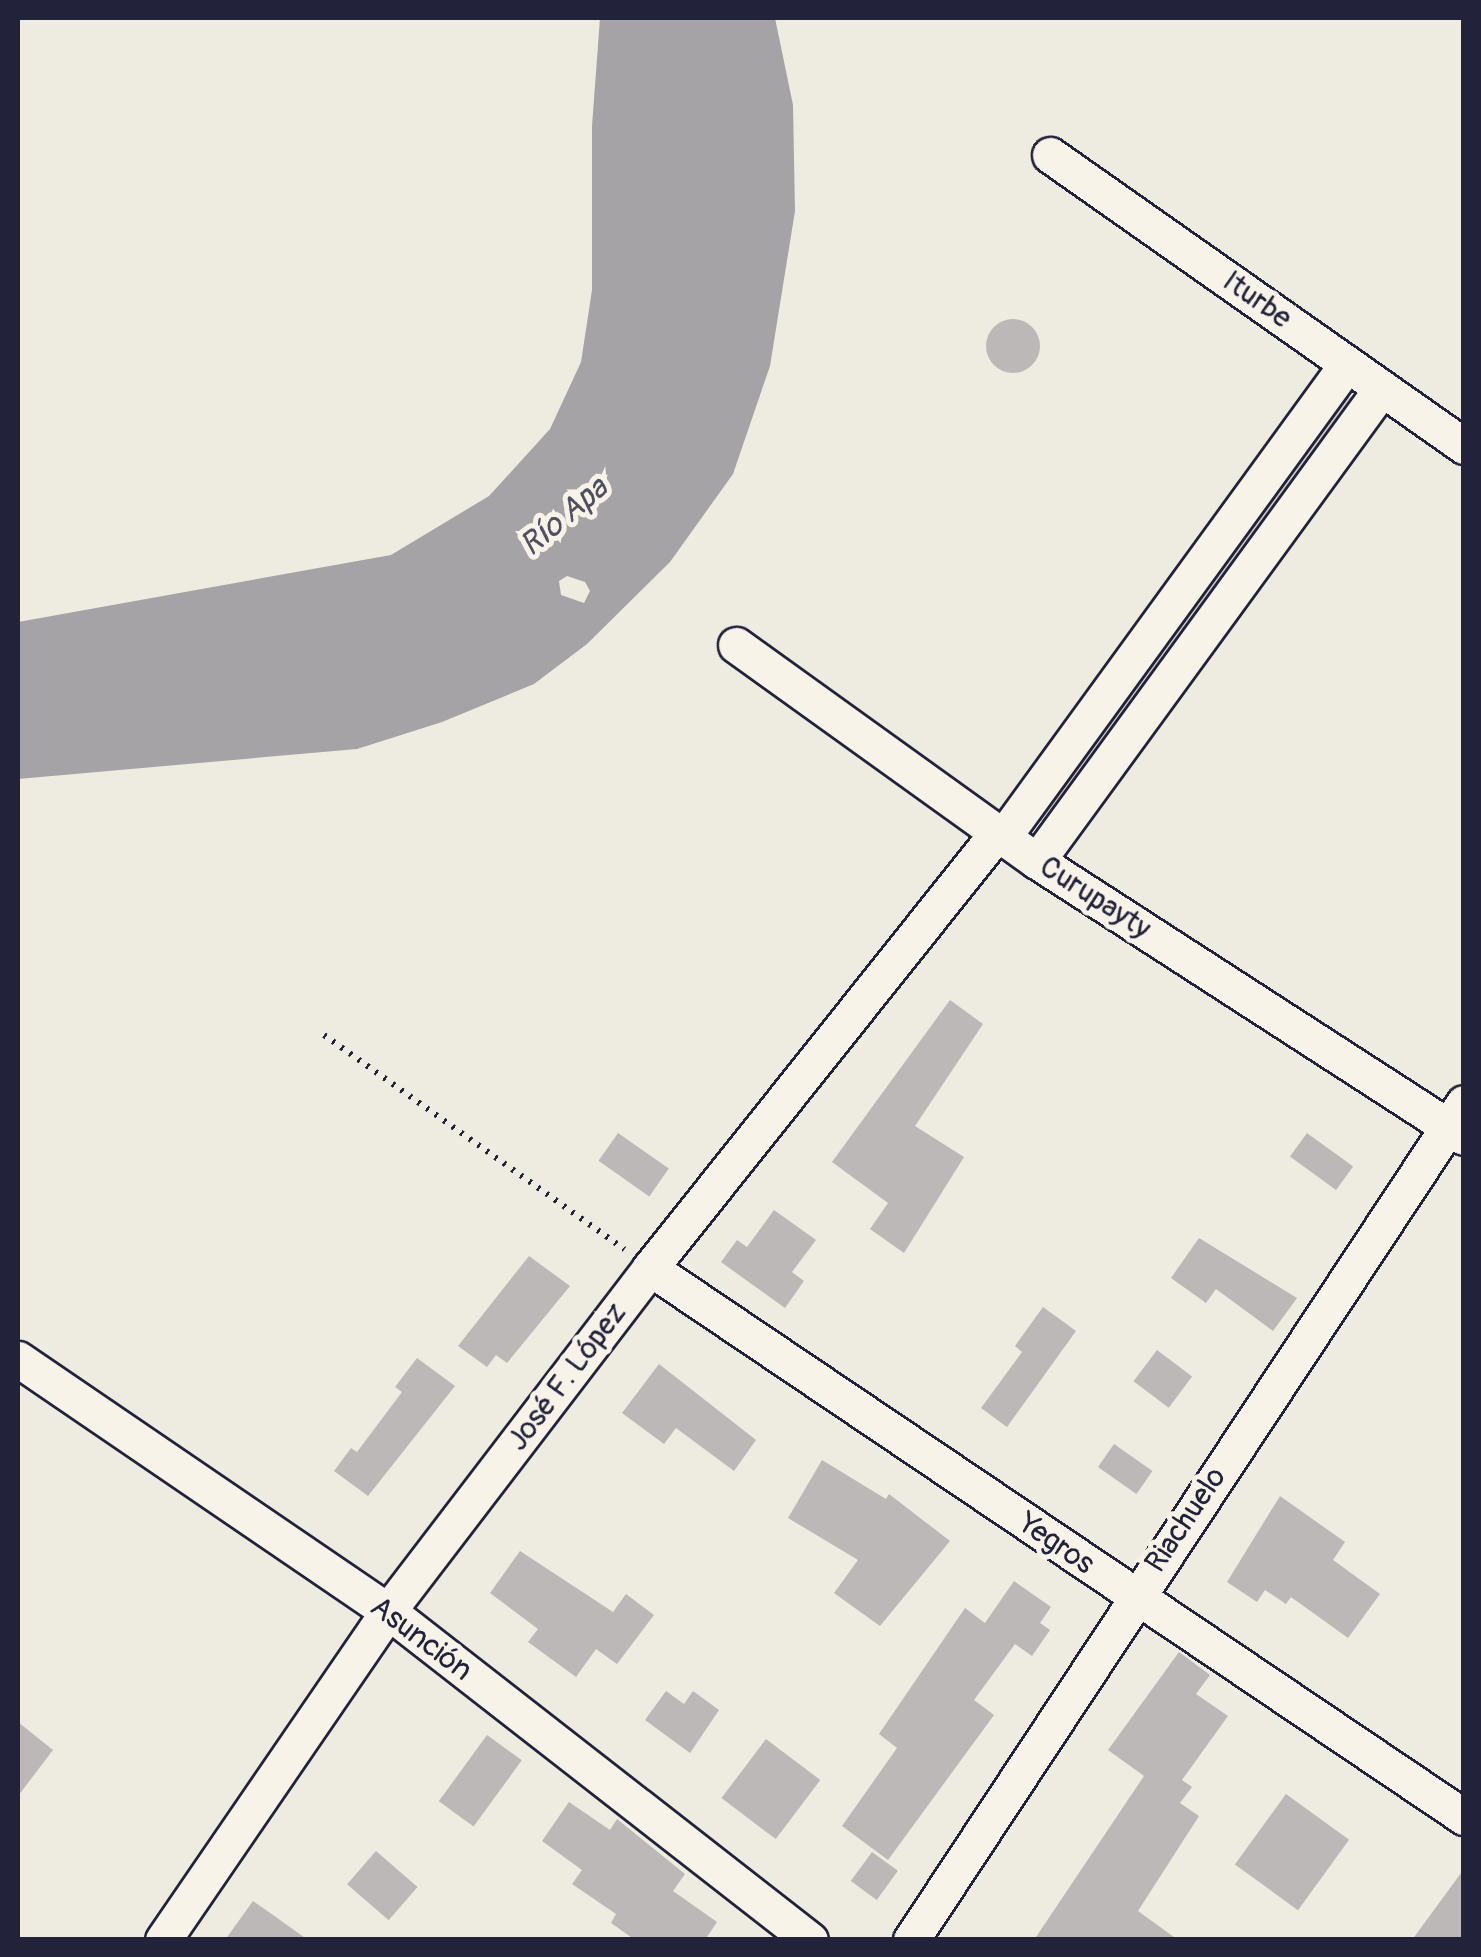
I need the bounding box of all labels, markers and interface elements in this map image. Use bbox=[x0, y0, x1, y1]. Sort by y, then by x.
street label: Iturbe bbox=[1216, 263, 1298, 337]
water label: Río Apa bbox=[512, 469, 616, 565]
street label: Curupayty bbox=[1033, 849, 1157, 947]
street label: José F. López bbox=[500, 1296, 634, 1458]
street label: Riachuelo bbox=[1138, 1461, 1234, 1579]
street label: Yegros bbox=[1011, 1506, 1101, 1582]
street label: Asunción bbox=[363, 1589, 479, 1689]

